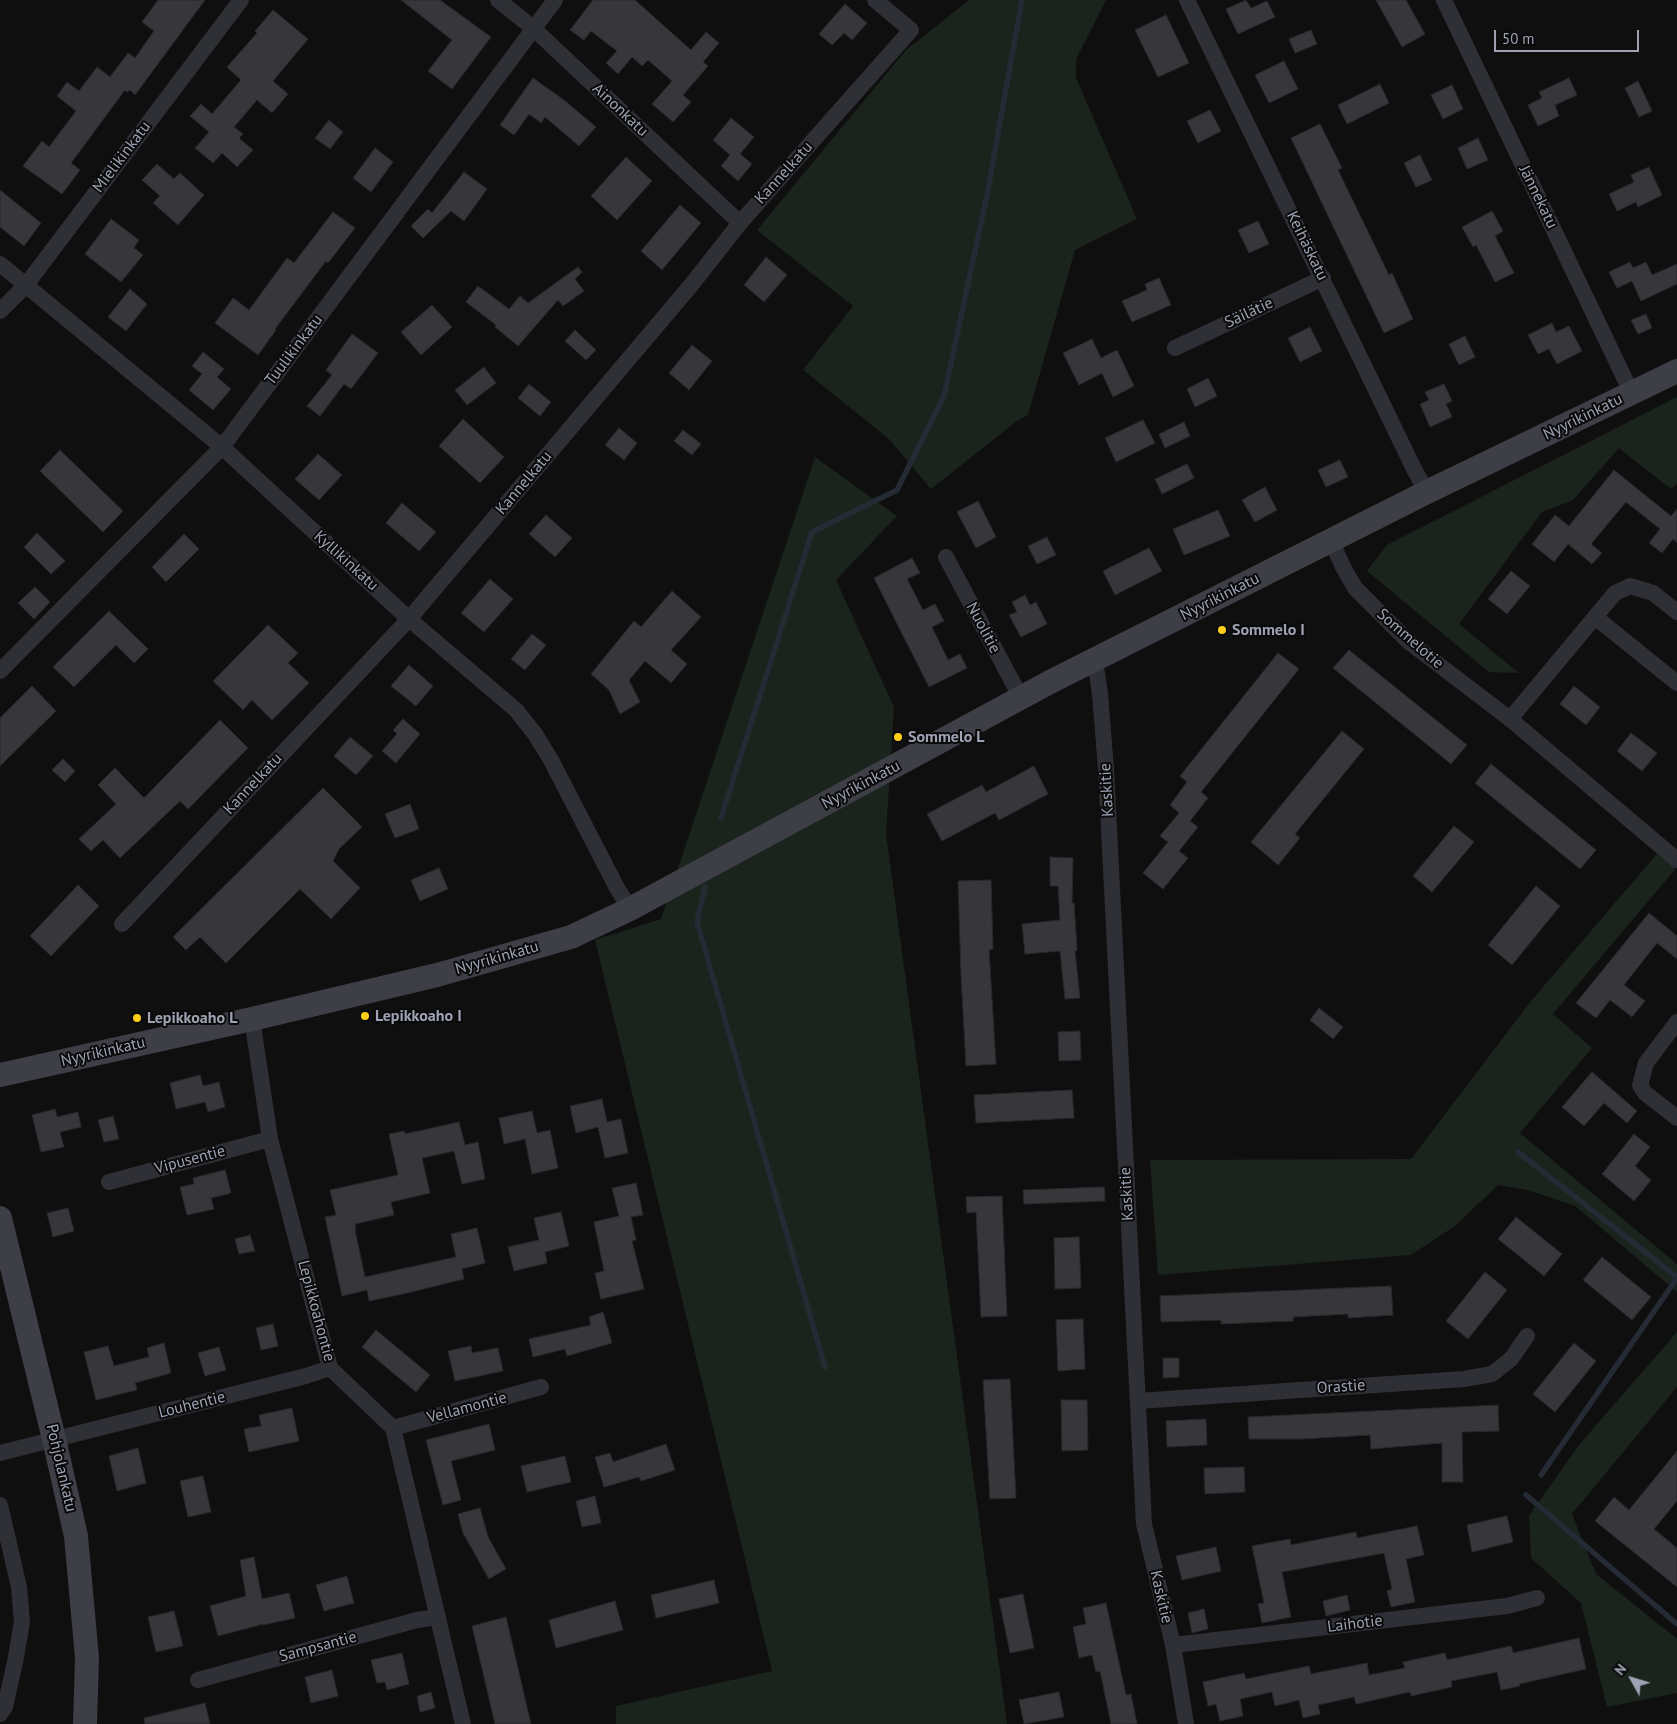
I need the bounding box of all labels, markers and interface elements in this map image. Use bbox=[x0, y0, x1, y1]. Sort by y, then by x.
scale bar bbox=[1497, 20, 1642, 52]
text: 50 m bbox=[1502, 29, 1535, 48]
street label: Ainonkatu bbox=[588, 79, 652, 141]
street label: Mielikinkatu bbox=[89, 118, 155, 196]
street label: Kannelkatu bbox=[751, 138, 817, 208]
street label: Jännekatu bbox=[1514, 162, 1562, 232]
street label: Keihäskatu bbox=[1282, 208, 1332, 284]
street label: Säilätie bbox=[1222, 293, 1276, 333]
street label: Tuulikinkatu bbox=[261, 311, 327, 389]
street label: Nyyrikinkatu bbox=[1540, 390, 1626, 444]
street label: Kannelkatu bbox=[492, 447, 556, 519]
street label: Kyllikinkatu bbox=[310, 527, 382, 595]
street label: Nyyrikinkatu bbox=[1177, 569, 1263, 625]
street label: Nuolitie bbox=[962, 599, 1004, 657]
street label: Sommelotie bbox=[1373, 605, 1447, 673]
place label: Sommelo I bbox=[1232, 620, 1305, 640]
marker: Sommelo I bbox=[1216, 624, 1228, 636]
place label: Sommelo L bbox=[908, 727, 985, 747]
marker: Sommelo L bbox=[892, 731, 904, 743]
street label: Kannelkatu bbox=[220, 749, 286, 819]
street label: Nyyrikinkatu bbox=[819, 756, 903, 814]
street label: Kaskitie bbox=[1096, 763, 1118, 817]
street label: Nyyrikinkatu bbox=[453, 937, 541, 979]
place label: Lepikkoaho I bbox=[375, 1006, 462, 1026]
place label: Lepikkoaho L bbox=[147, 1008, 237, 1028]
marker: Lepikkoaho I bbox=[359, 1010, 371, 1022]
marker: Lepikkoaho L bbox=[131, 1012, 143, 1024]
street label: Nyyrikinkatu bbox=[59, 1033, 147, 1071]
street label: Vipusentie bbox=[153, 1141, 227, 1179]
street label: Kaskitie bbox=[1116, 1167, 1138, 1221]
street label: Lepikkoahontie bbox=[293, 1258, 339, 1364]
street label: Orastie bbox=[1316, 1376, 1366, 1398]
street label: Louhentie bbox=[157, 1387, 227, 1423]
street label: Vellamontie bbox=[425, 1388, 509, 1428]
street label: Pohjolankatu bbox=[42, 1422, 80, 1514]
street label: Kaskitie bbox=[1146, 1569, 1176, 1625]
street label: Laihotie bbox=[1326, 1611, 1384, 1637]
street label: Sampsantie bbox=[277, 1627, 359, 1667]
north arrow bbox=[1607, 1654, 1657, 1704]
text: N bbox=[1610, 1660, 1630, 1679]

